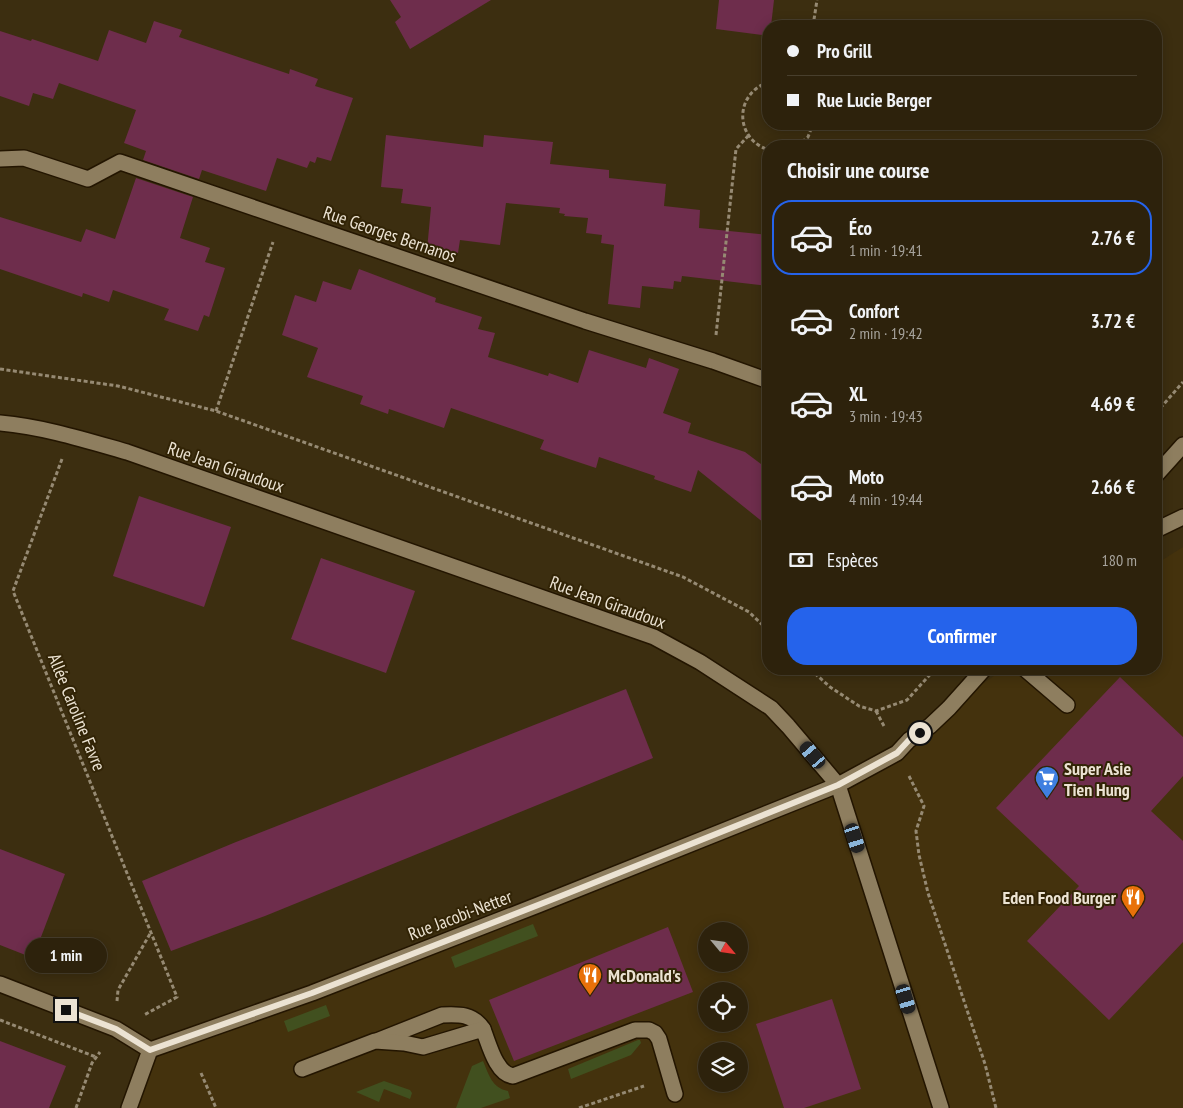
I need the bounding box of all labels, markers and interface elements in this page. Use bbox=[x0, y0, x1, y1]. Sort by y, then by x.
text: Pro Grill bbox=[817, 39, 872, 63]
text: Rue Lucie Berger bbox=[817, 88, 932, 112]
text: Choisir une course bbox=[787, 156, 929, 184]
street label: Rue Georges Bernanos bbox=[320, 200, 460, 268]
icon: car bbox=[789, 215, 834, 260]
text: Éco bbox=[849, 216, 872, 240]
text: 2.76 € bbox=[1091, 226, 1135, 250]
text: 1 min · 19:41 bbox=[849, 240, 923, 260]
icon: car bbox=[789, 298, 834, 343]
text: Confort bbox=[849, 299, 899, 323]
text: 3.72 € bbox=[1091, 309, 1135, 333]
text: 2 min · 19:42 bbox=[849, 323, 923, 343]
icon: car bbox=[789, 381, 834, 426]
text: XL bbox=[849, 382, 867, 406]
text: 4.69 € bbox=[1091, 392, 1135, 416]
text: 3 min · 19:43 bbox=[849, 406, 923, 426]
street label: Rue Jean Giraudoux bbox=[165, 436, 288, 498]
icon: car bbox=[789, 464, 834, 509]
text: Moto bbox=[849, 465, 884, 489]
text: 2.66 € bbox=[1091, 475, 1135, 499]
text: 4 min · 19:44 bbox=[849, 489, 923, 509]
icon: cash bbox=[787, 546, 815, 574]
text: Espèces bbox=[827, 548, 878, 572]
text: 180 m bbox=[1102, 550, 1137, 570]
street label: Rue Jean Giraudoux bbox=[547, 570, 670, 634]
button: Confirmer bbox=[787, 607, 1137, 665]
street label: Allée Caroline Favre bbox=[43, 650, 111, 774]
route start bbox=[909, 722, 931, 744]
car bbox=[797, 739, 828, 771]
place label: Super Asie Tien Hung bbox=[1064, 757, 1131, 801]
supermarket icon: Super Asie Tien Hung bbox=[1034, 765, 1060, 799]
car bbox=[843, 821, 866, 855]
restaurant icon: Eden Food Burger bbox=[1120, 884, 1146, 918]
street label: Rue Jacobi-Netter bbox=[405, 885, 515, 945]
place label: Eden Food Burger bbox=[1002, 886, 1117, 909]
north arrow bbox=[698, 922, 748, 972]
map controls bbox=[698, 922, 748, 1092]
callout: 1 min bbox=[25, 938, 107, 972]
text: 1 min bbox=[50, 945, 82, 965]
restaurant icon: McDonald's bbox=[577, 962, 603, 996]
place label: McDonald's bbox=[608, 964, 681, 987]
button: locate bbox=[698, 982, 748, 1032]
car bbox=[894, 982, 917, 1016]
route end bbox=[55, 999, 77, 1021]
button: layers bbox=[698, 1042, 748, 1092]

